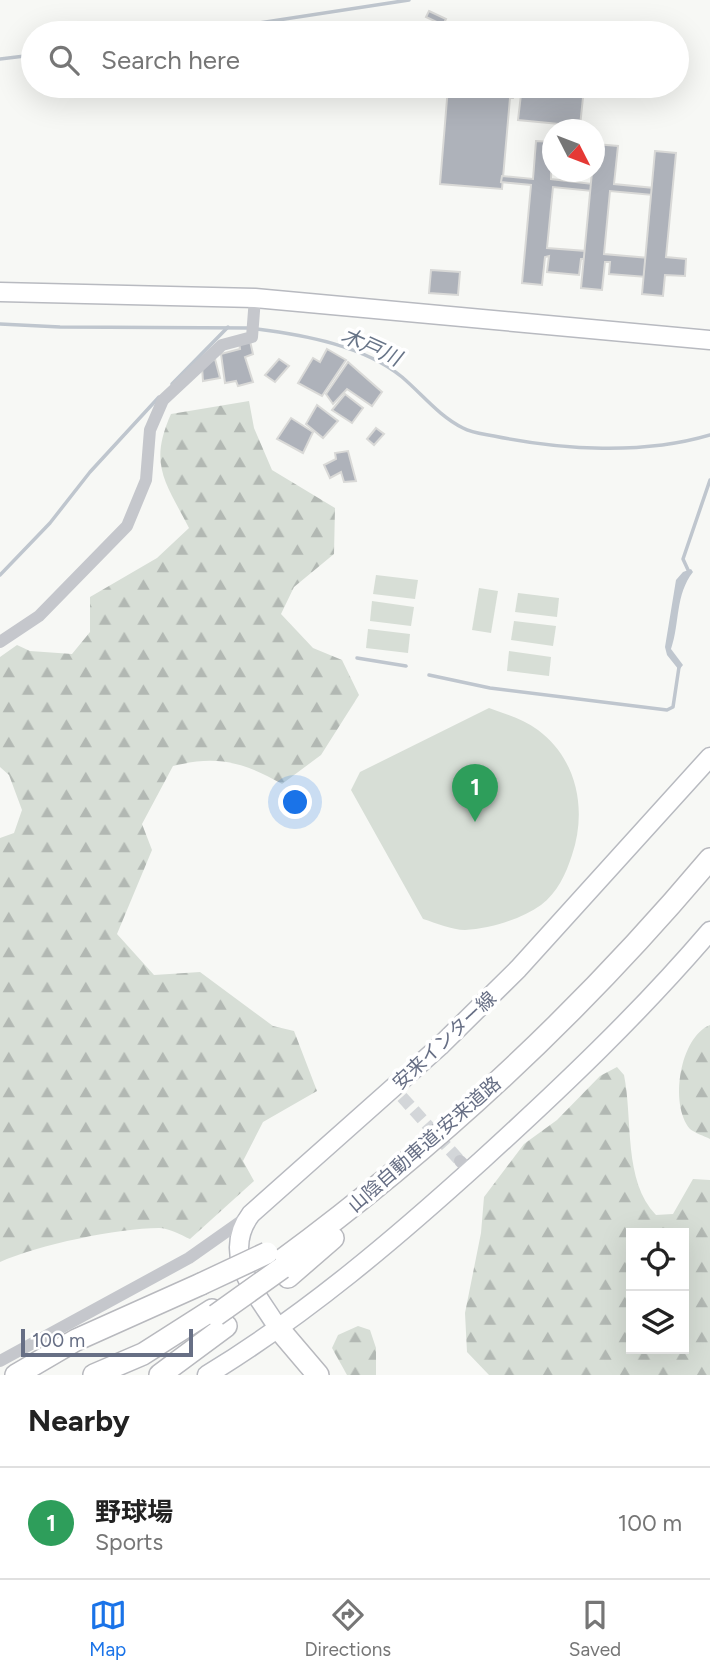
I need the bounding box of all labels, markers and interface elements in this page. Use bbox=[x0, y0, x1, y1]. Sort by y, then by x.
search box bbox=[21, 21, 689, 98]
icon: search bbox=[45, 41, 83, 79]
text: Search here bbox=[101, 44, 240, 76]
north arrow bbox=[542, 119, 605, 182]
water label: 木戸川 bbox=[337, 322, 407, 372]
pin: 1 bbox=[452, 764, 498, 822]
your location bbox=[278, 785, 312, 819]
street label: 安来インター線 bbox=[388, 987, 501, 1094]
street label: 山陰自動車道;安来道路 bbox=[343, 1072, 505, 1217]
map controls bbox=[626, 1228, 689, 1354]
button: locate bbox=[626, 1228, 689, 1291]
button: layers bbox=[626, 1291, 689, 1354]
scale bar bbox=[21, 1326, 192, 1358]
text: 100 m bbox=[32, 1329, 85, 1352]
text: Nearby bbox=[28, 1402, 130, 1439]
text: 野球場 bbox=[95, 1496, 173, 1528]
text: 1 bbox=[46, 1509, 56, 1537]
text: 100 m bbox=[618, 1509, 682, 1537]
text: Sports bbox=[95, 1528, 163, 1556]
tab: Map bbox=[89, 1596, 127, 1661]
tab: Directions bbox=[304, 1596, 391, 1661]
tab: Saved bbox=[569, 1596, 621, 1661]

